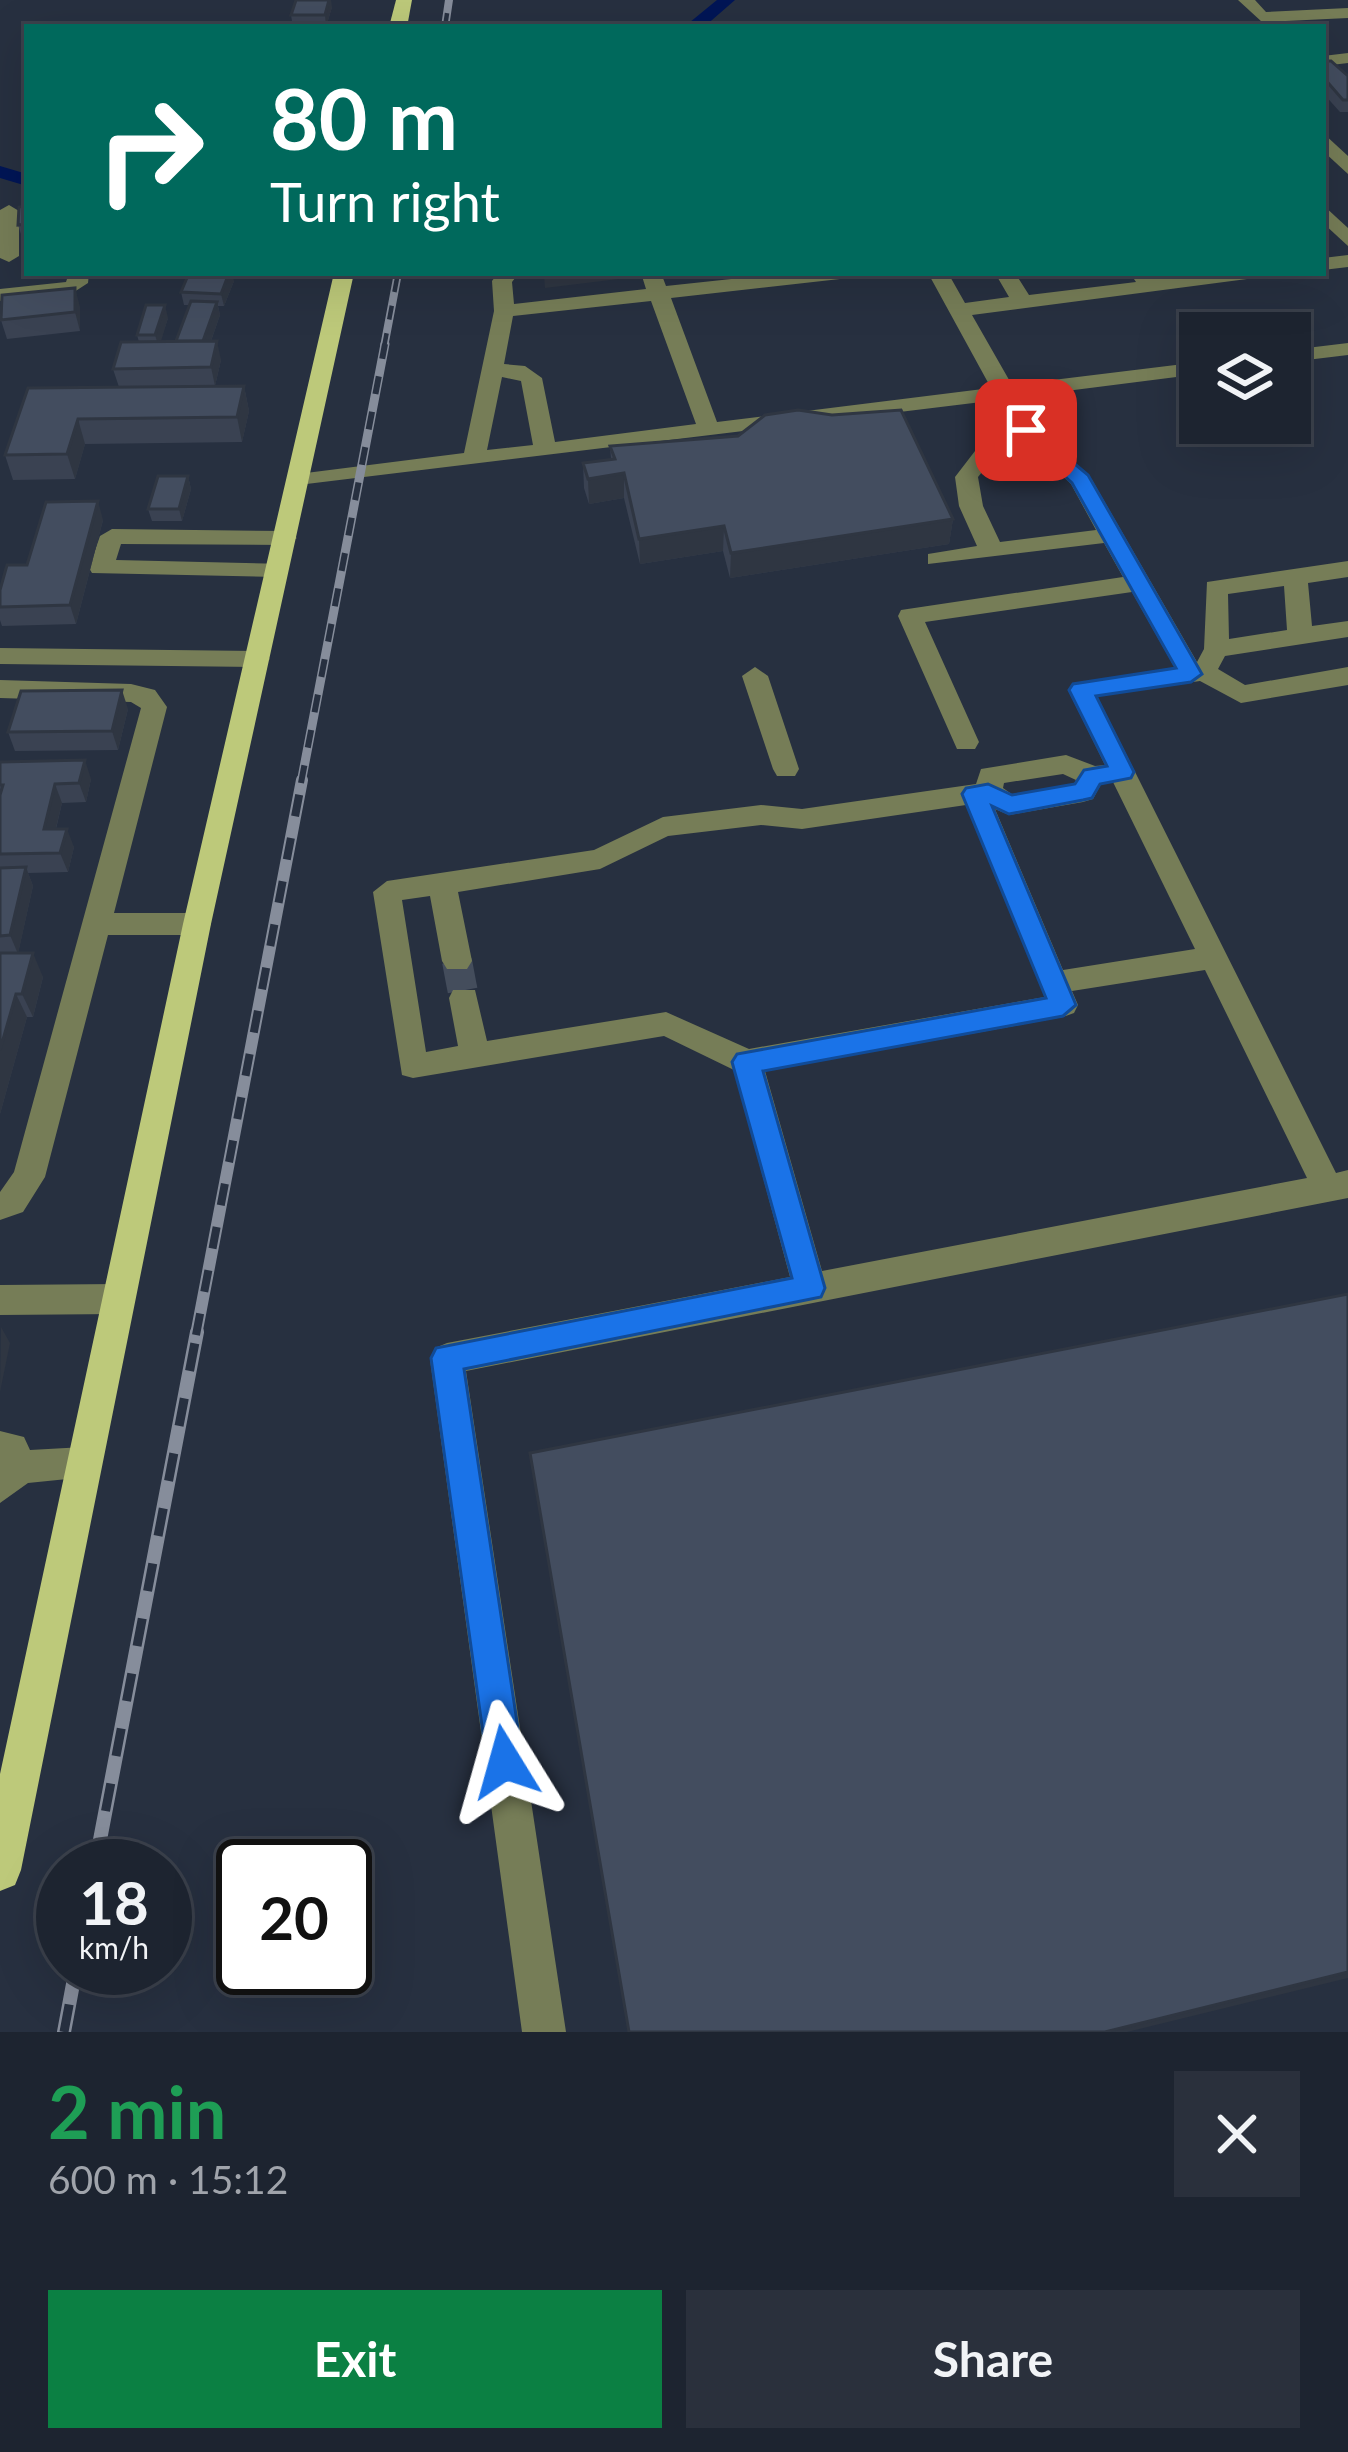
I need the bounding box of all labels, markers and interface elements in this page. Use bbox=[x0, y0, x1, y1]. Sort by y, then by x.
text: 80 m bbox=[270, 67, 458, 168]
icon: right bbox=[72, 72, 228, 228]
text: Turn right bbox=[270, 169, 500, 234]
map controls bbox=[1179, 312, 1311, 444]
button: layers bbox=[1179, 312, 1311, 444]
pin bbox=[975, 379, 1077, 481]
icon: arrive bbox=[993, 397, 1059, 463]
position arrow bbox=[442, 1699, 568, 1825]
speed limit sign: 20 bbox=[216, 1839, 372, 1995]
text: 18 bbox=[79, 1866, 149, 1938]
text: km/h bbox=[79, 1929, 149, 1965]
text: 2 min bbox=[48, 2068, 226, 2154]
button: close bbox=[1174, 2071, 1300, 2197]
text: 600 m · 15:12 bbox=[48, 2156, 288, 2202]
button: Exit bbox=[48, 2290, 662, 2428]
button: Share bbox=[686, 2290, 1300, 2428]

